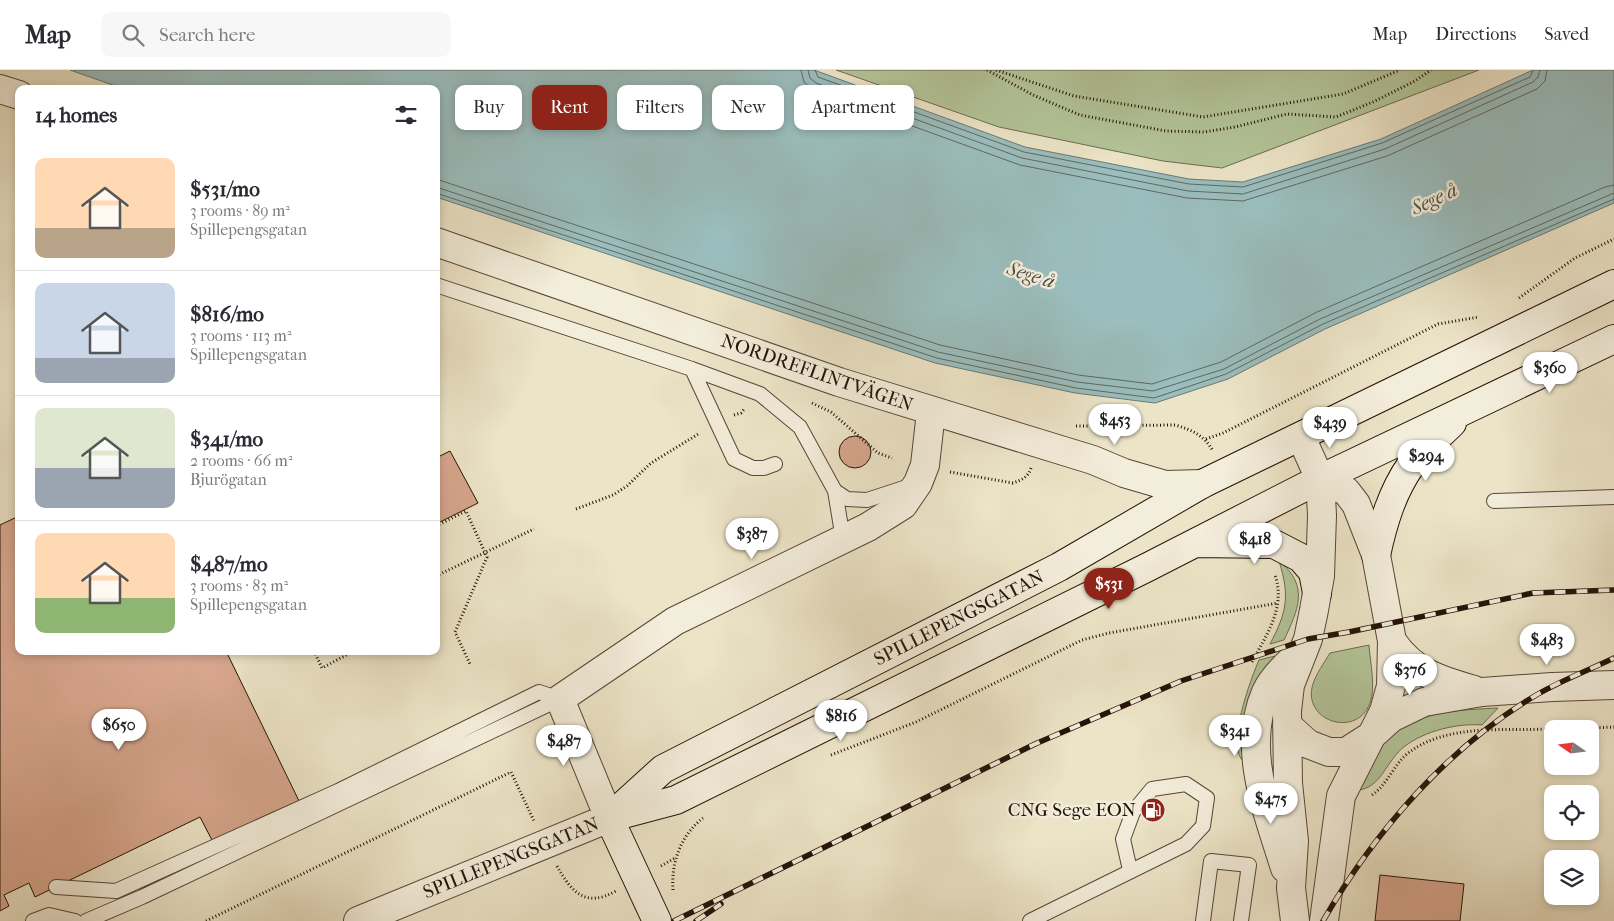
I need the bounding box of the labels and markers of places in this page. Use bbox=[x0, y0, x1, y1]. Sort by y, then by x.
pin: $360 bbox=[1520, 352, 1580, 394]
pin: $453 bbox=[1085, 404, 1145, 446]
pin: $439 bbox=[1300, 406, 1360, 449]
pin: $294 bbox=[1396, 440, 1456, 482]
pin: $387 bbox=[722, 518, 782, 560]
pin: $418 bbox=[1225, 522, 1285, 565]
pin: $531 bbox=[1079, 568, 1139, 610]
pin: $483 bbox=[1517, 624, 1577, 666]
pin: $376 bbox=[1380, 654, 1440, 696]
pin: $816 bbox=[811, 700, 871, 742]
pin: $650 bbox=[89, 708, 149, 751]
pin: $341 bbox=[1205, 714, 1265, 757]
pin: $487 bbox=[534, 724, 594, 767]
pin: $475 bbox=[1241, 782, 1301, 825]
fuel station icon: CNG Sege EON bbox=[1140, 797, 1166, 823]
place label: CNG Sege EON bbox=[1008, 799, 1137, 821]

